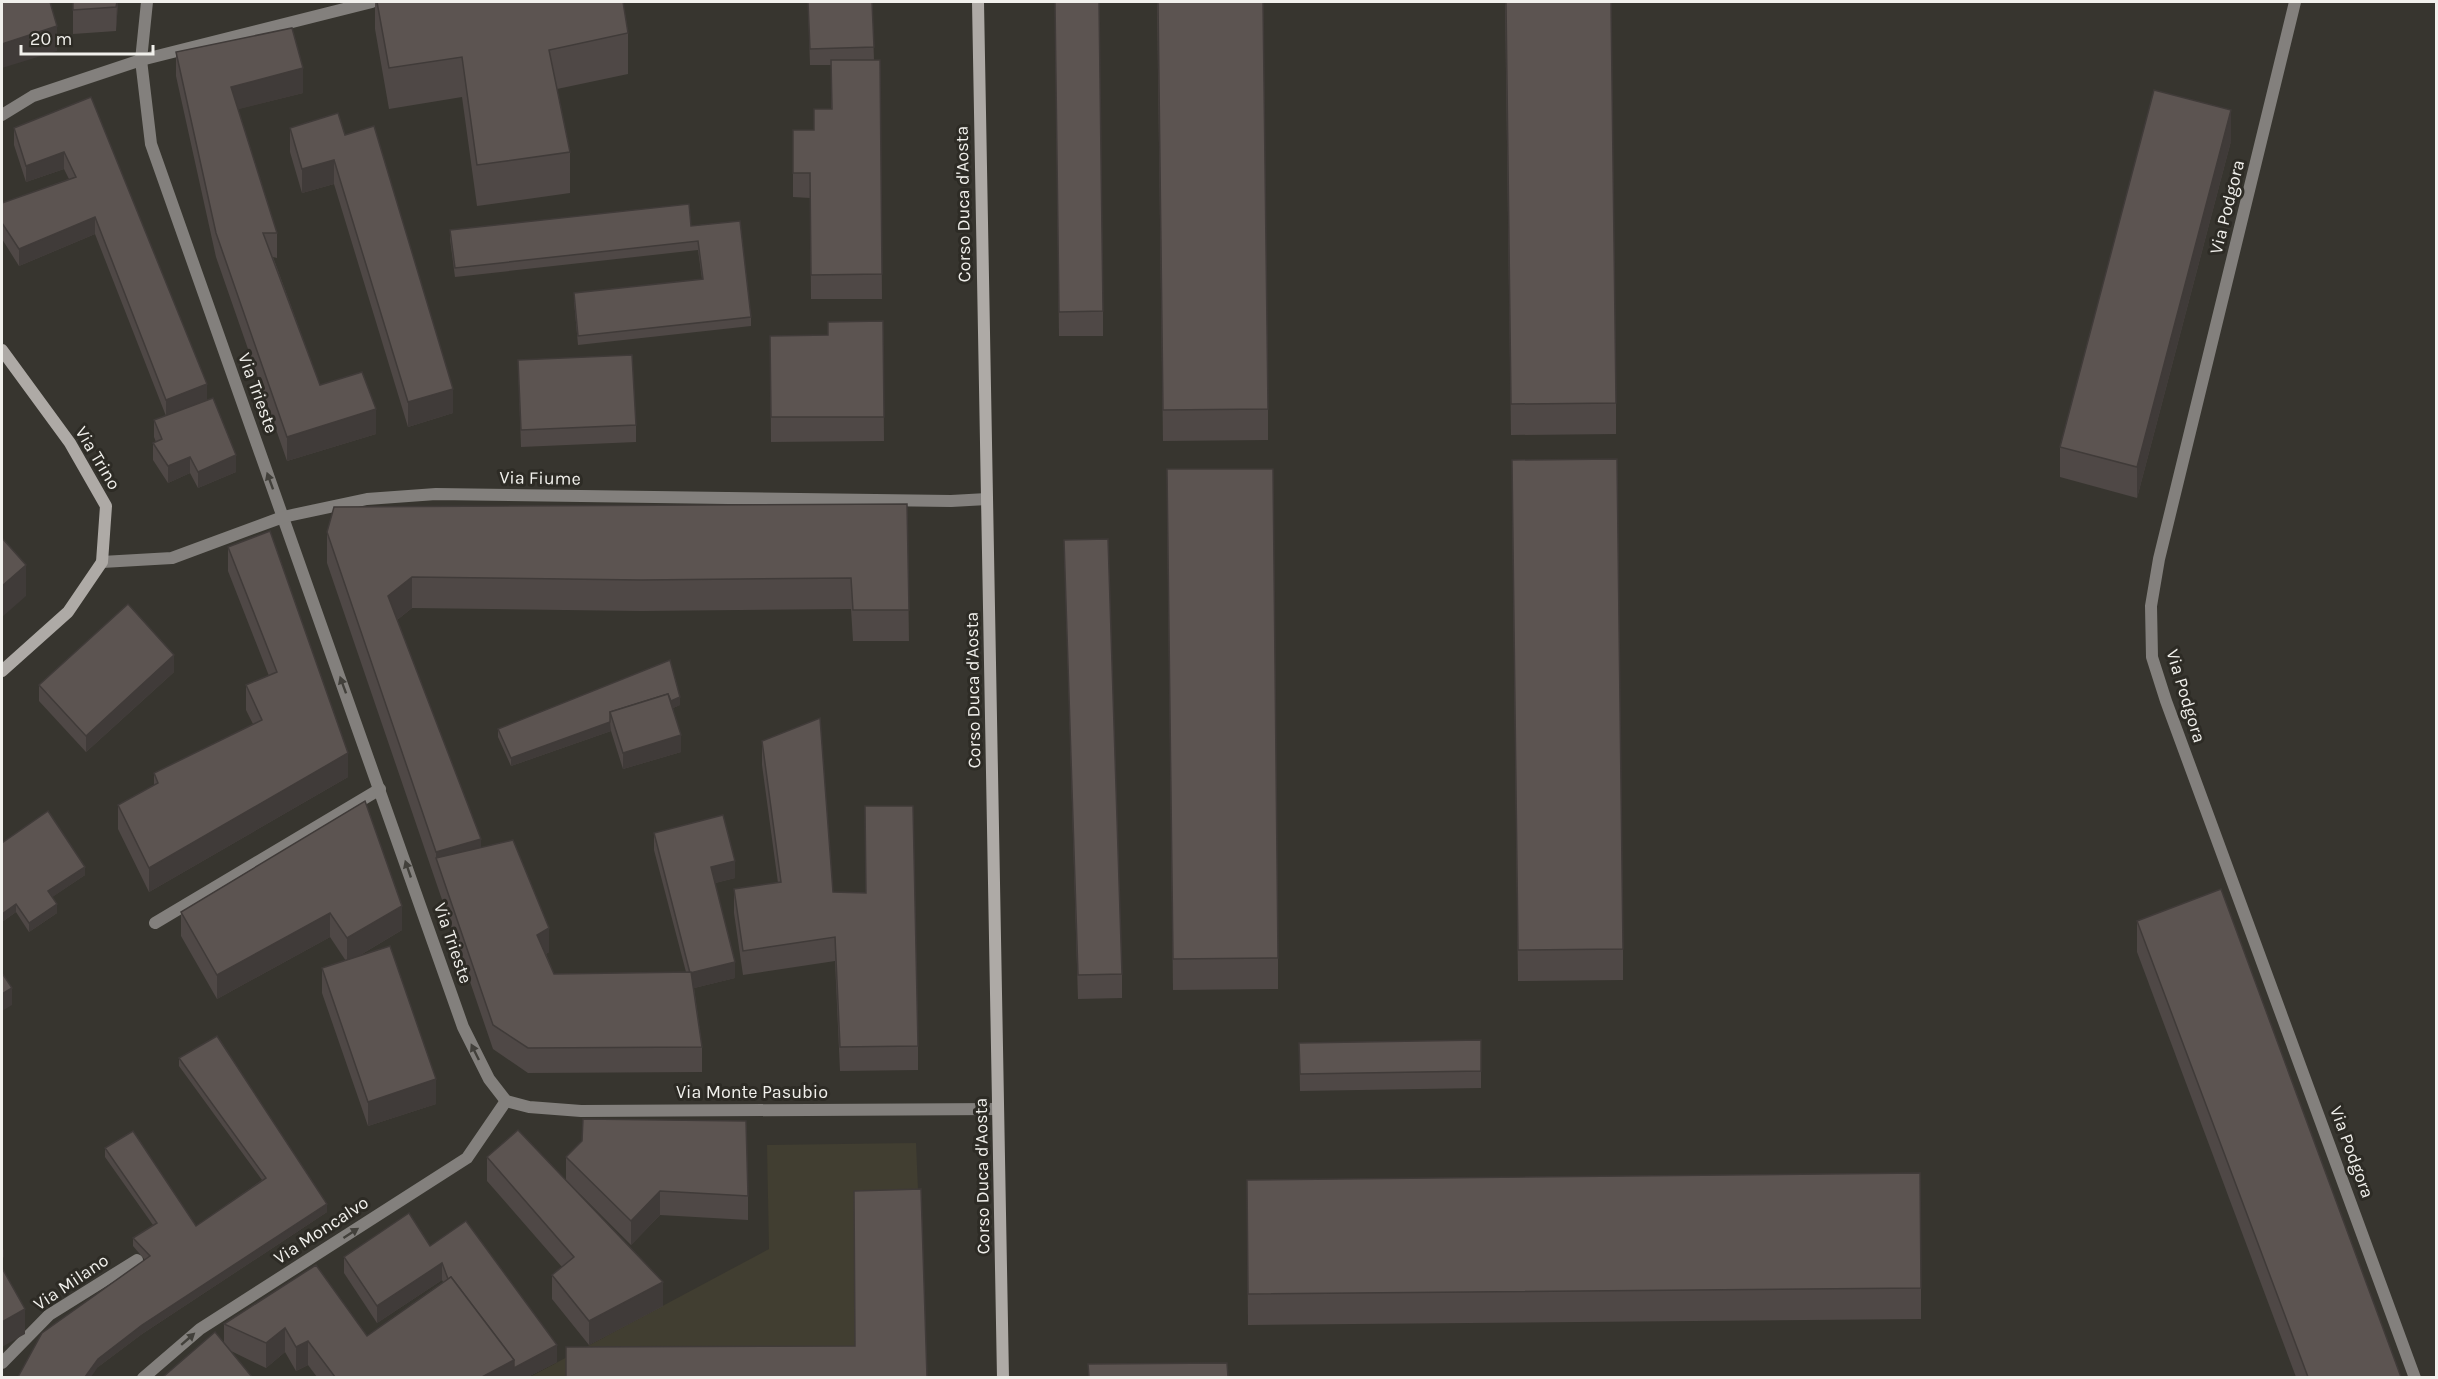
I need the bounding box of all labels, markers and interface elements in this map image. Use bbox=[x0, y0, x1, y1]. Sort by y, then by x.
scale bar bbox=[21, 18, 153, 56]
text: 20 m bbox=[30, 28, 72, 50]
street label: Corso Duca d'Aosta bbox=[951, 126, 975, 282]
street label: Via Podgora bbox=[2205, 157, 2249, 257]
street label: Via Trieste bbox=[233, 350, 283, 436]
street label: Via Trino bbox=[71, 422, 125, 494]
street label: Via Fiume bbox=[499, 466, 581, 490]
one-way arrow bbox=[265, 472, 275, 490]
street label: Corso Duca d'Aosta bbox=[961, 612, 985, 768]
street label: Via Podgora bbox=[2161, 647, 2211, 745]
one-way arrow bbox=[337, 676, 347, 694]
one-way arrow bbox=[402, 860, 412, 878]
street label: Via Trieste bbox=[429, 900, 477, 986]
one-way arrow bbox=[471, 1043, 480, 1060]
street label: Via Monte Pasubio bbox=[676, 1081, 828, 1103]
street label: Corso Duca d'Aosta bbox=[970, 1098, 994, 1254]
street label: Via Podgora bbox=[2325, 1103, 2379, 1201]
street label: Via Moncalvo bbox=[269, 1191, 373, 1269]
one-way arrow bbox=[342, 1227, 359, 1238]
street label: Via Milano bbox=[29, 1249, 113, 1315]
one-way arrow bbox=[180, 1333, 196, 1346]

